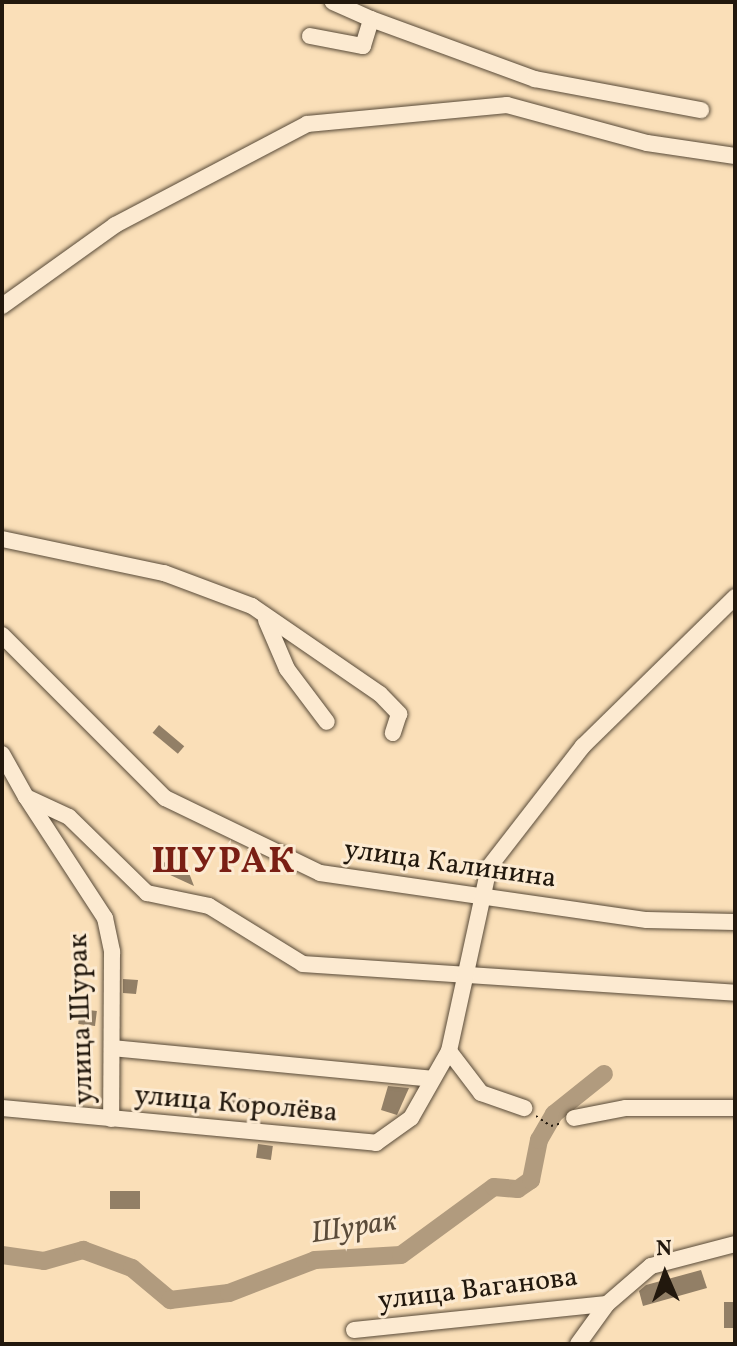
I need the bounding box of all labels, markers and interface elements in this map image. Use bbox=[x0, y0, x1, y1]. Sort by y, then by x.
street label: улица Калинина bbox=[342, 833, 558, 897]
district label: ШУРАК bbox=[151, 842, 297, 886]
street label: улица Шурак bbox=[62, 933, 102, 1105]
street label: улица Королёва bbox=[133, 1079, 339, 1131]
water label: Шурак bbox=[309, 1204, 399, 1252]
north arrow bbox=[625, 1234, 705, 1314]
text: N bbox=[656, 1234, 673, 1265]
street label: улица Ваганова bbox=[376, 1261, 580, 1319]

